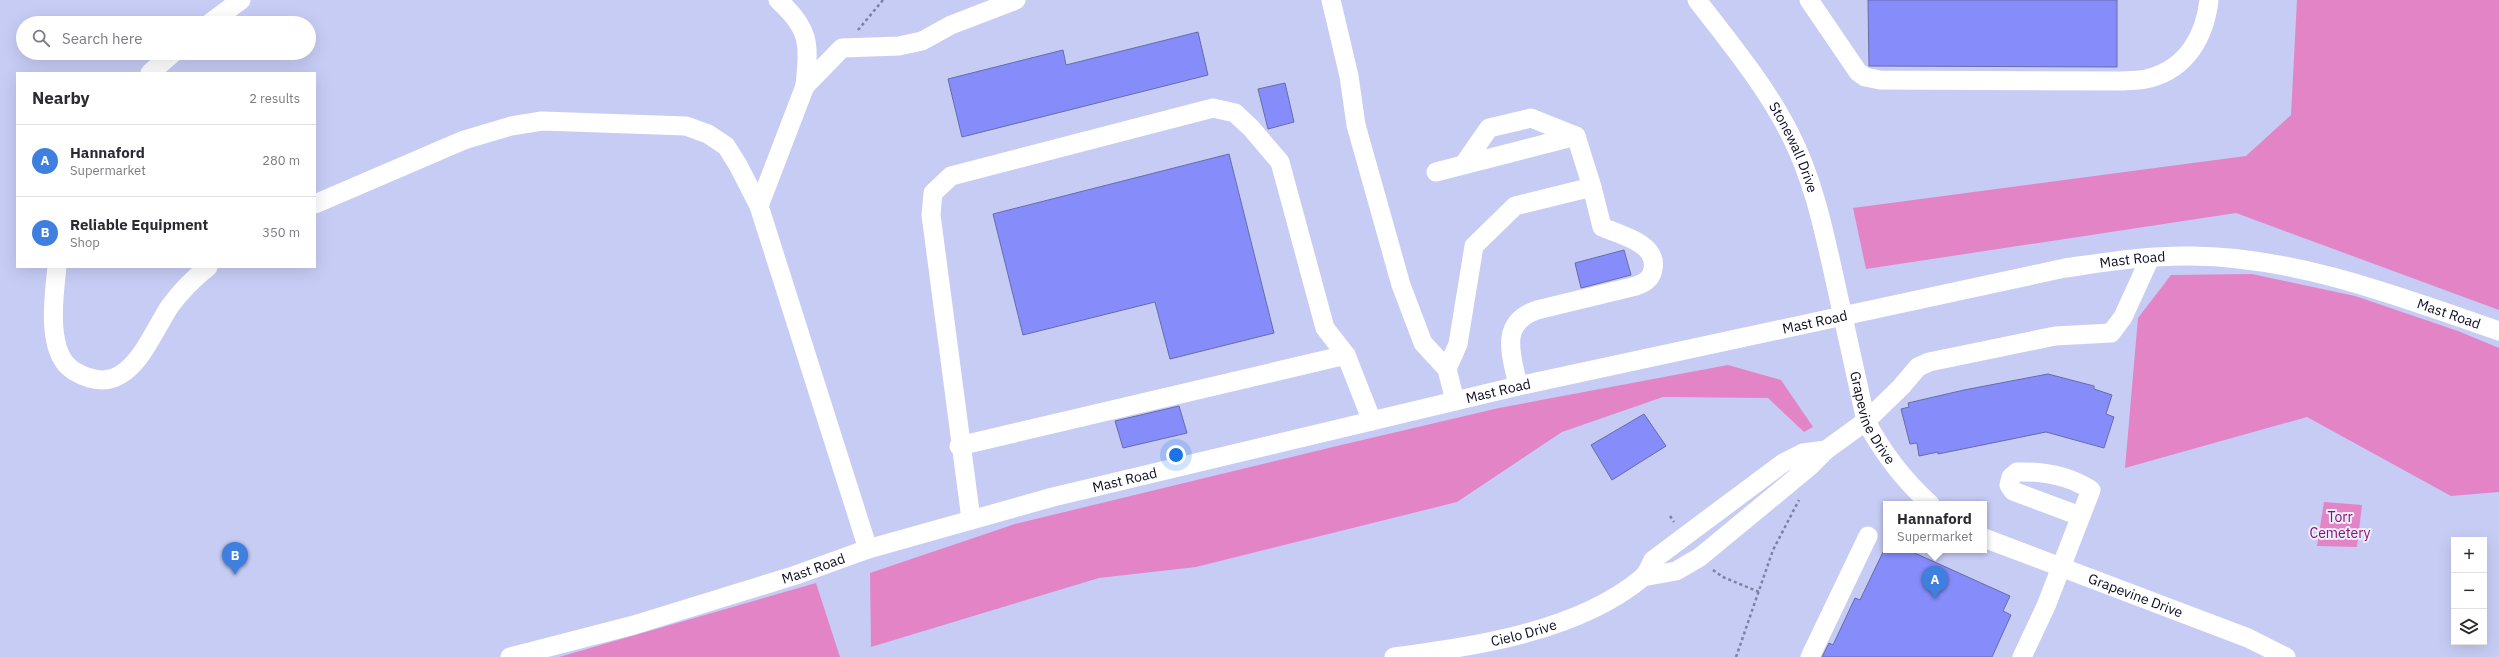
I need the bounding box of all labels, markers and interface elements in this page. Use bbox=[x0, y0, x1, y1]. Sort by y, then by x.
search box bbox=[16, 16, 316, 60]
icon: search bbox=[30, 27, 52, 49]
text: Search here bbox=[62, 29, 142, 48]
text: Nearby bbox=[32, 87, 90, 109]
text: 2 results bbox=[249, 90, 300, 107]
street label: Stonewall Drive bbox=[1765, 99, 1822, 195]
text: Hannaford bbox=[70, 143, 145, 162]
text: A bbox=[41, 152, 49, 169]
text: 280 m bbox=[262, 152, 300, 169]
text: Supermarket bbox=[70, 162, 146, 179]
text: Reliable Equipment bbox=[70, 215, 208, 234]
text: B bbox=[41, 224, 49, 241]
text: 350 m bbox=[262, 224, 300, 241]
text: Shop bbox=[70, 234, 100, 251]
street label: Mast Road bbox=[2098, 247, 2166, 272]
street label: Mast Road bbox=[2415, 294, 2483, 333]
street label: Mast Road bbox=[1781, 306, 1849, 338]
street label: Grapevine Drive bbox=[1846, 369, 1900, 468]
street label: Mast Road bbox=[1464, 375, 1532, 407]
your location bbox=[1166, 445, 1186, 465]
street label: Mast Road bbox=[1090, 463, 1159, 496]
popup bbox=[1883, 501, 1987, 553]
park label: Torr Cemetery bbox=[2309, 508, 2371, 542]
text: Hannaford bbox=[1897, 509, 1972, 528]
text: Supermarket bbox=[1897, 528, 1973, 545]
map controls bbox=[2451, 537, 2487, 645]
button: + bbox=[2451, 537, 2487, 573]
pin: B bbox=[222, 542, 248, 575]
street label: Mast Road bbox=[779, 549, 847, 588]
pin: A bbox=[1922, 566, 1948, 599]
street label: Grapevine Drive bbox=[2086, 569, 2186, 622]
button: − bbox=[2451, 573, 2487, 609]
button: layers bbox=[2451, 609, 2487, 645]
street label: Cielo Drive bbox=[1489, 615, 1559, 650]

